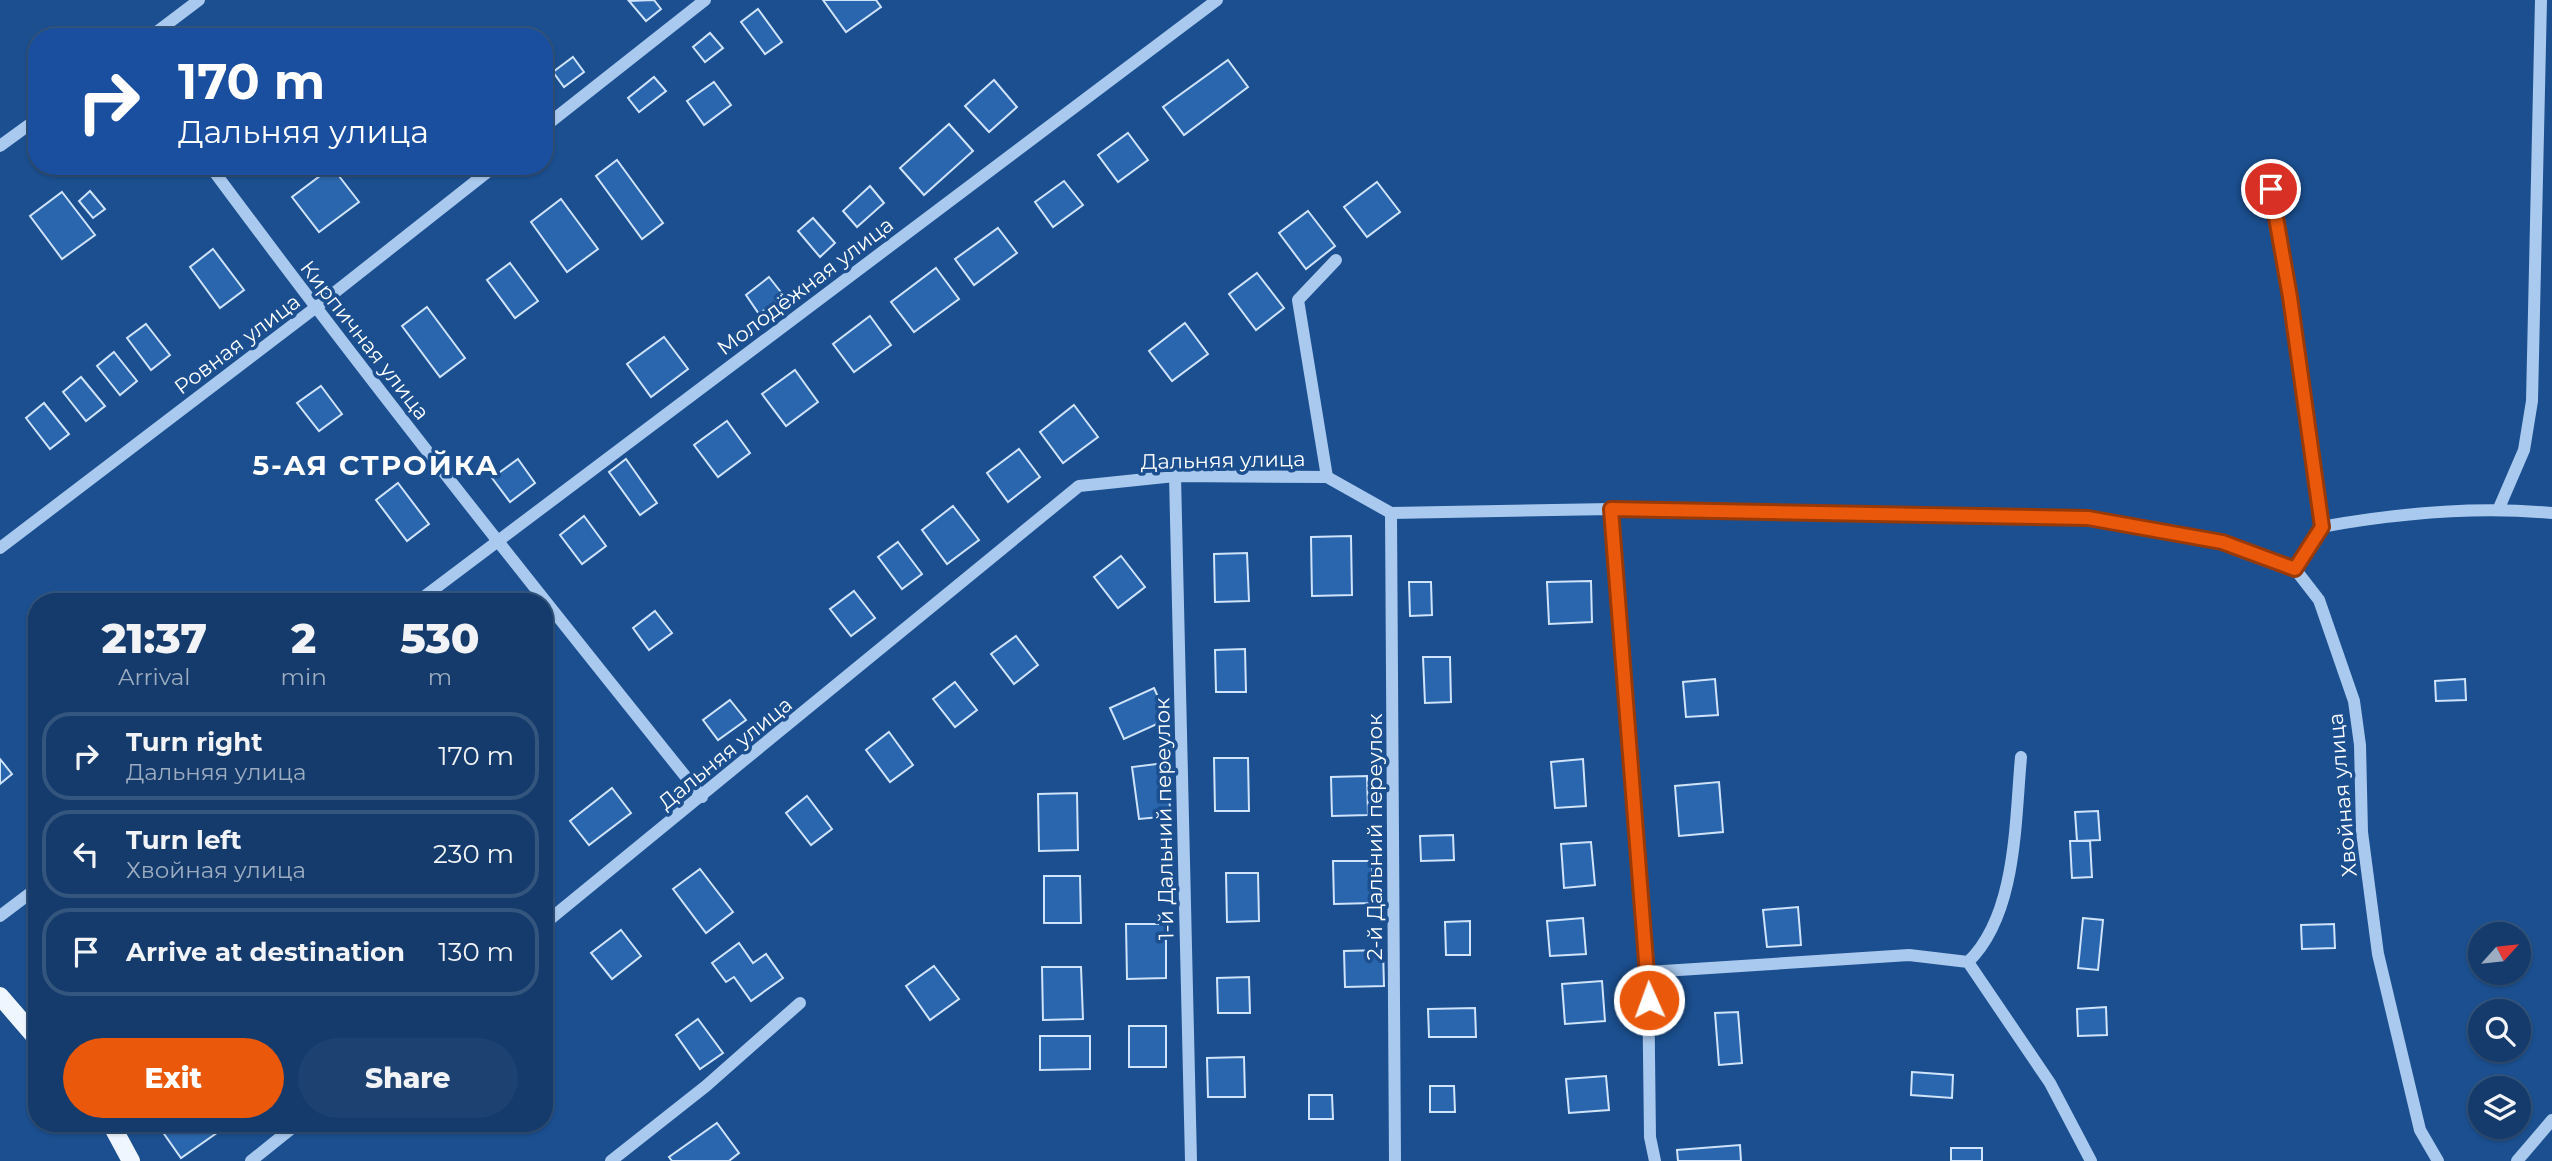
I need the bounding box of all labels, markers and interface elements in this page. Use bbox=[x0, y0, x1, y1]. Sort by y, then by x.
text: 170 m bbox=[178, 52, 325, 111]
icon: right bbox=[63, 56, 154, 147]
text: Дальняя улица bbox=[178, 112, 429, 151]
pin bbox=[2241, 159, 2301, 219]
icon: arrive bbox=[2252, 170, 2290, 208]
street label: Молодёжная улица bbox=[712, 212, 898, 360]
street label: Кирпичная улица bbox=[295, 256, 435, 424]
street label: Ровная улица bbox=[169, 289, 305, 399]
street label: Дальняя улица bbox=[1140, 446, 1306, 474]
district label: 5-АЯ СТРОЙКА bbox=[252, 448, 500, 482]
text: 21:37 bbox=[101, 612, 207, 664]
text: 2 bbox=[291, 612, 316, 664]
text: 530 bbox=[400, 612, 480, 664]
text: Arrival bbox=[118, 663, 191, 691]
text: min bbox=[281, 663, 327, 691]
text: m bbox=[428, 663, 452, 691]
street label: Дальняя улица bbox=[653, 691, 797, 815]
street label: 1-й Дальний переулок bbox=[1149, 698, 1179, 940]
street label: Хвойная улица bbox=[2322, 712, 2362, 878]
street label: 2-й Дальний переулок bbox=[1362, 714, 1387, 960]
text: Turn right bbox=[126, 726, 262, 758]
icon: right bbox=[67, 737, 105, 775]
text: 170 m bbox=[438, 740, 514, 772]
text: Дальняя улица bbox=[126, 758, 306, 786]
text: Turn left bbox=[126, 824, 242, 856]
icon: left bbox=[67, 835, 105, 873]
text: 230 m bbox=[433, 838, 514, 870]
text: Хвойная улица bbox=[126, 856, 306, 884]
north arrow bbox=[2468, 922, 2530, 985]
map controls bbox=[2468, 922, 2531, 1139]
icon: arrive bbox=[67, 933, 105, 971]
text: Arrive at destination bbox=[126, 936, 405, 968]
text: 130 m bbox=[438, 936, 514, 968]
position arrow bbox=[1612, 963, 1686, 1037]
button: search bbox=[2468, 999, 2531, 1062]
button: Exit bbox=[63, 1038, 284, 1118]
button: Share bbox=[298, 1038, 518, 1118]
button: layers bbox=[2468, 1076, 2531, 1139]

